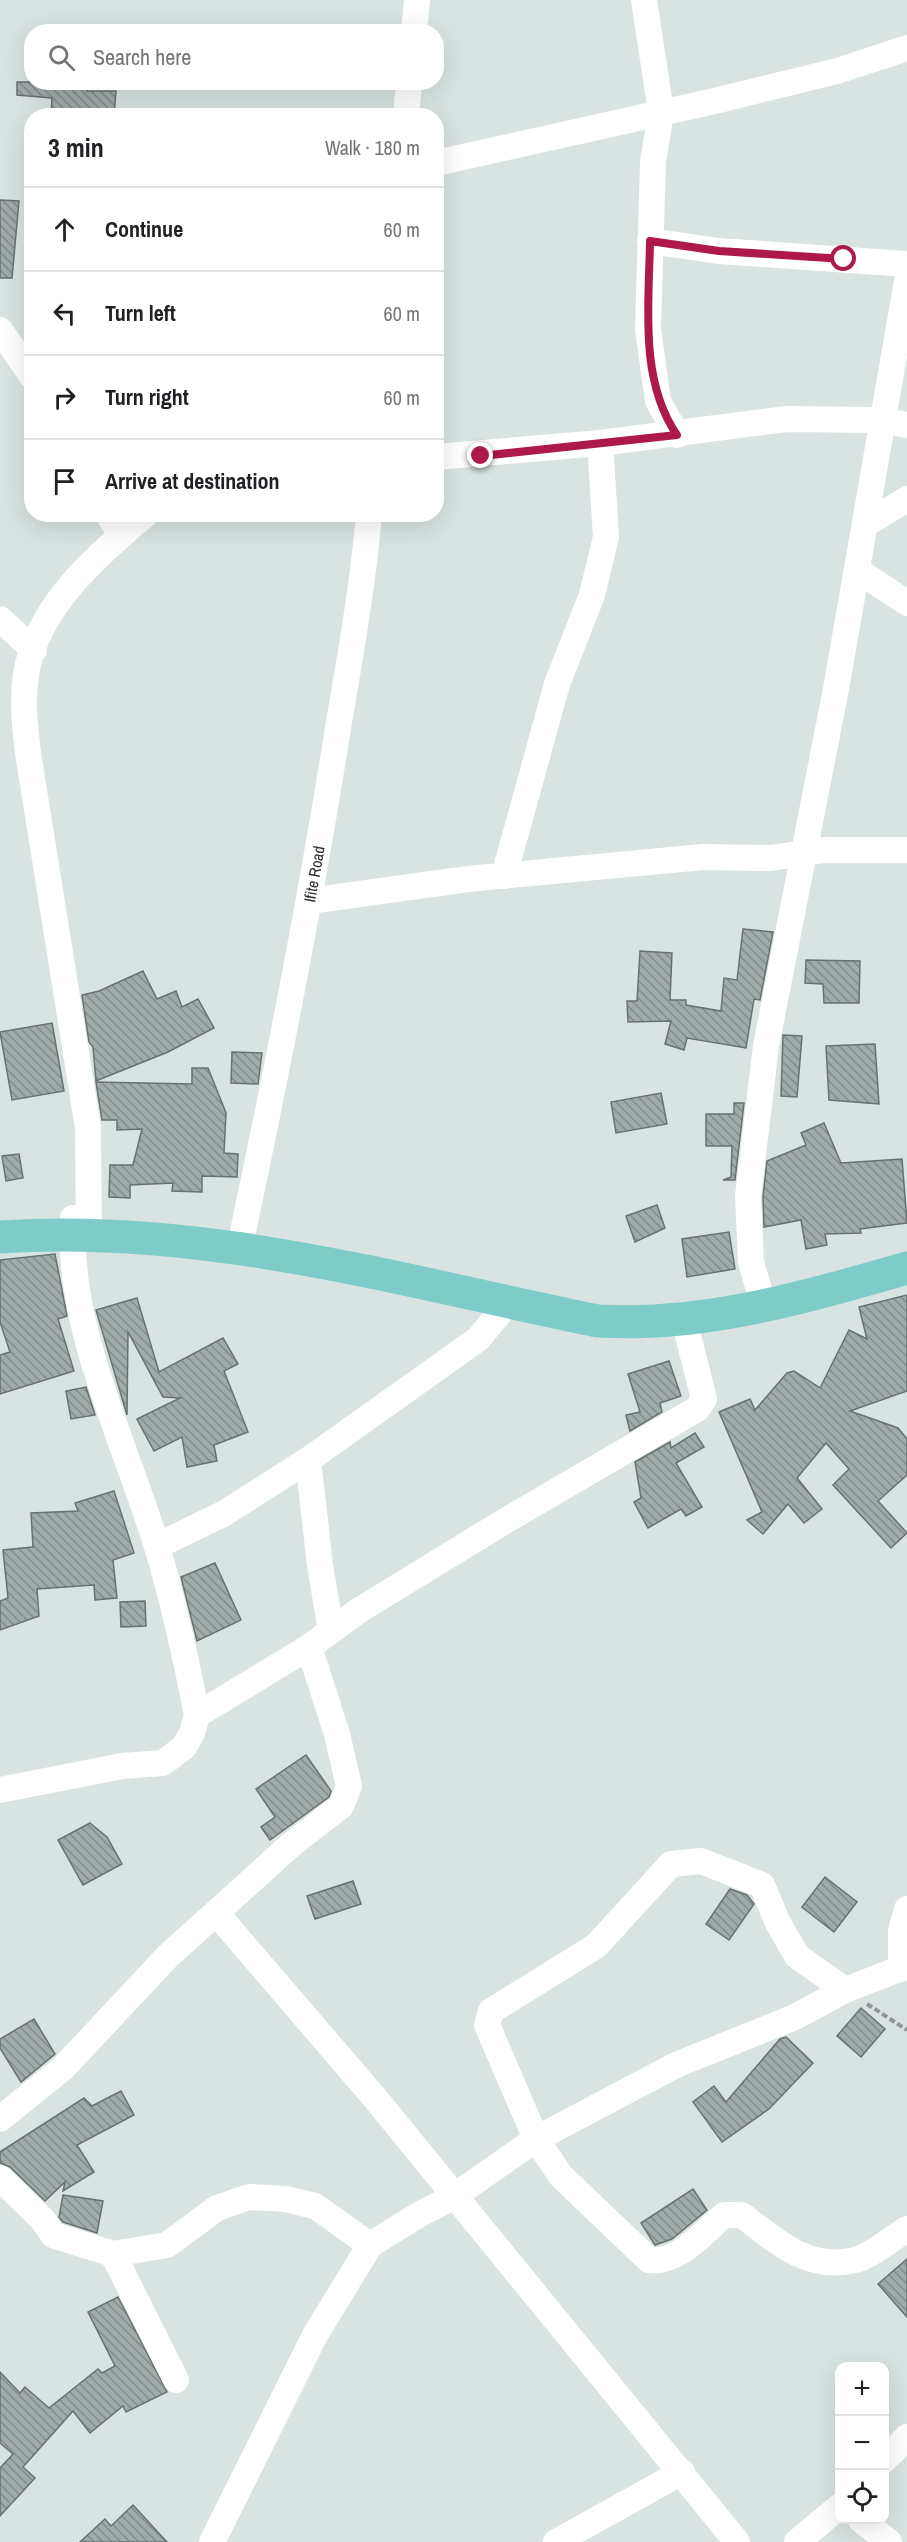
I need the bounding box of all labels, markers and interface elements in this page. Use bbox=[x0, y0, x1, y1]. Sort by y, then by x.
search box bbox=[24, 24, 444, 90]
icon: search bbox=[45, 41, 78, 74]
text: Search here bbox=[93, 42, 191, 72]
text: 3 min bbox=[48, 130, 104, 165]
text: Walk · 180 m bbox=[325, 134, 420, 161]
icon: ahead bbox=[48, 213, 81, 246]
text: Continue bbox=[105, 214, 183, 244]
text: 60 m bbox=[384, 216, 420, 243]
route start bbox=[830, 245, 856, 271]
icon: left bbox=[48, 297, 81, 330]
text: Turn left bbox=[105, 298, 176, 328]
text: 60 m bbox=[384, 300, 420, 327]
icon: right bbox=[48, 381, 81, 414]
text: Turn right bbox=[105, 382, 189, 412]
text: 60 m bbox=[384, 384, 420, 411]
route end bbox=[467, 442, 493, 468]
icon: arrive bbox=[48, 465, 81, 498]
text: Arrive at destination bbox=[105, 466, 279, 496]
street label: Ifite Road bbox=[298, 844, 330, 904]
map controls bbox=[835, 2362, 889, 2524]
button: + bbox=[835, 2362, 889, 2416]
button: − bbox=[835, 2416, 889, 2470]
button: locate bbox=[835, 2470, 889, 2524]

